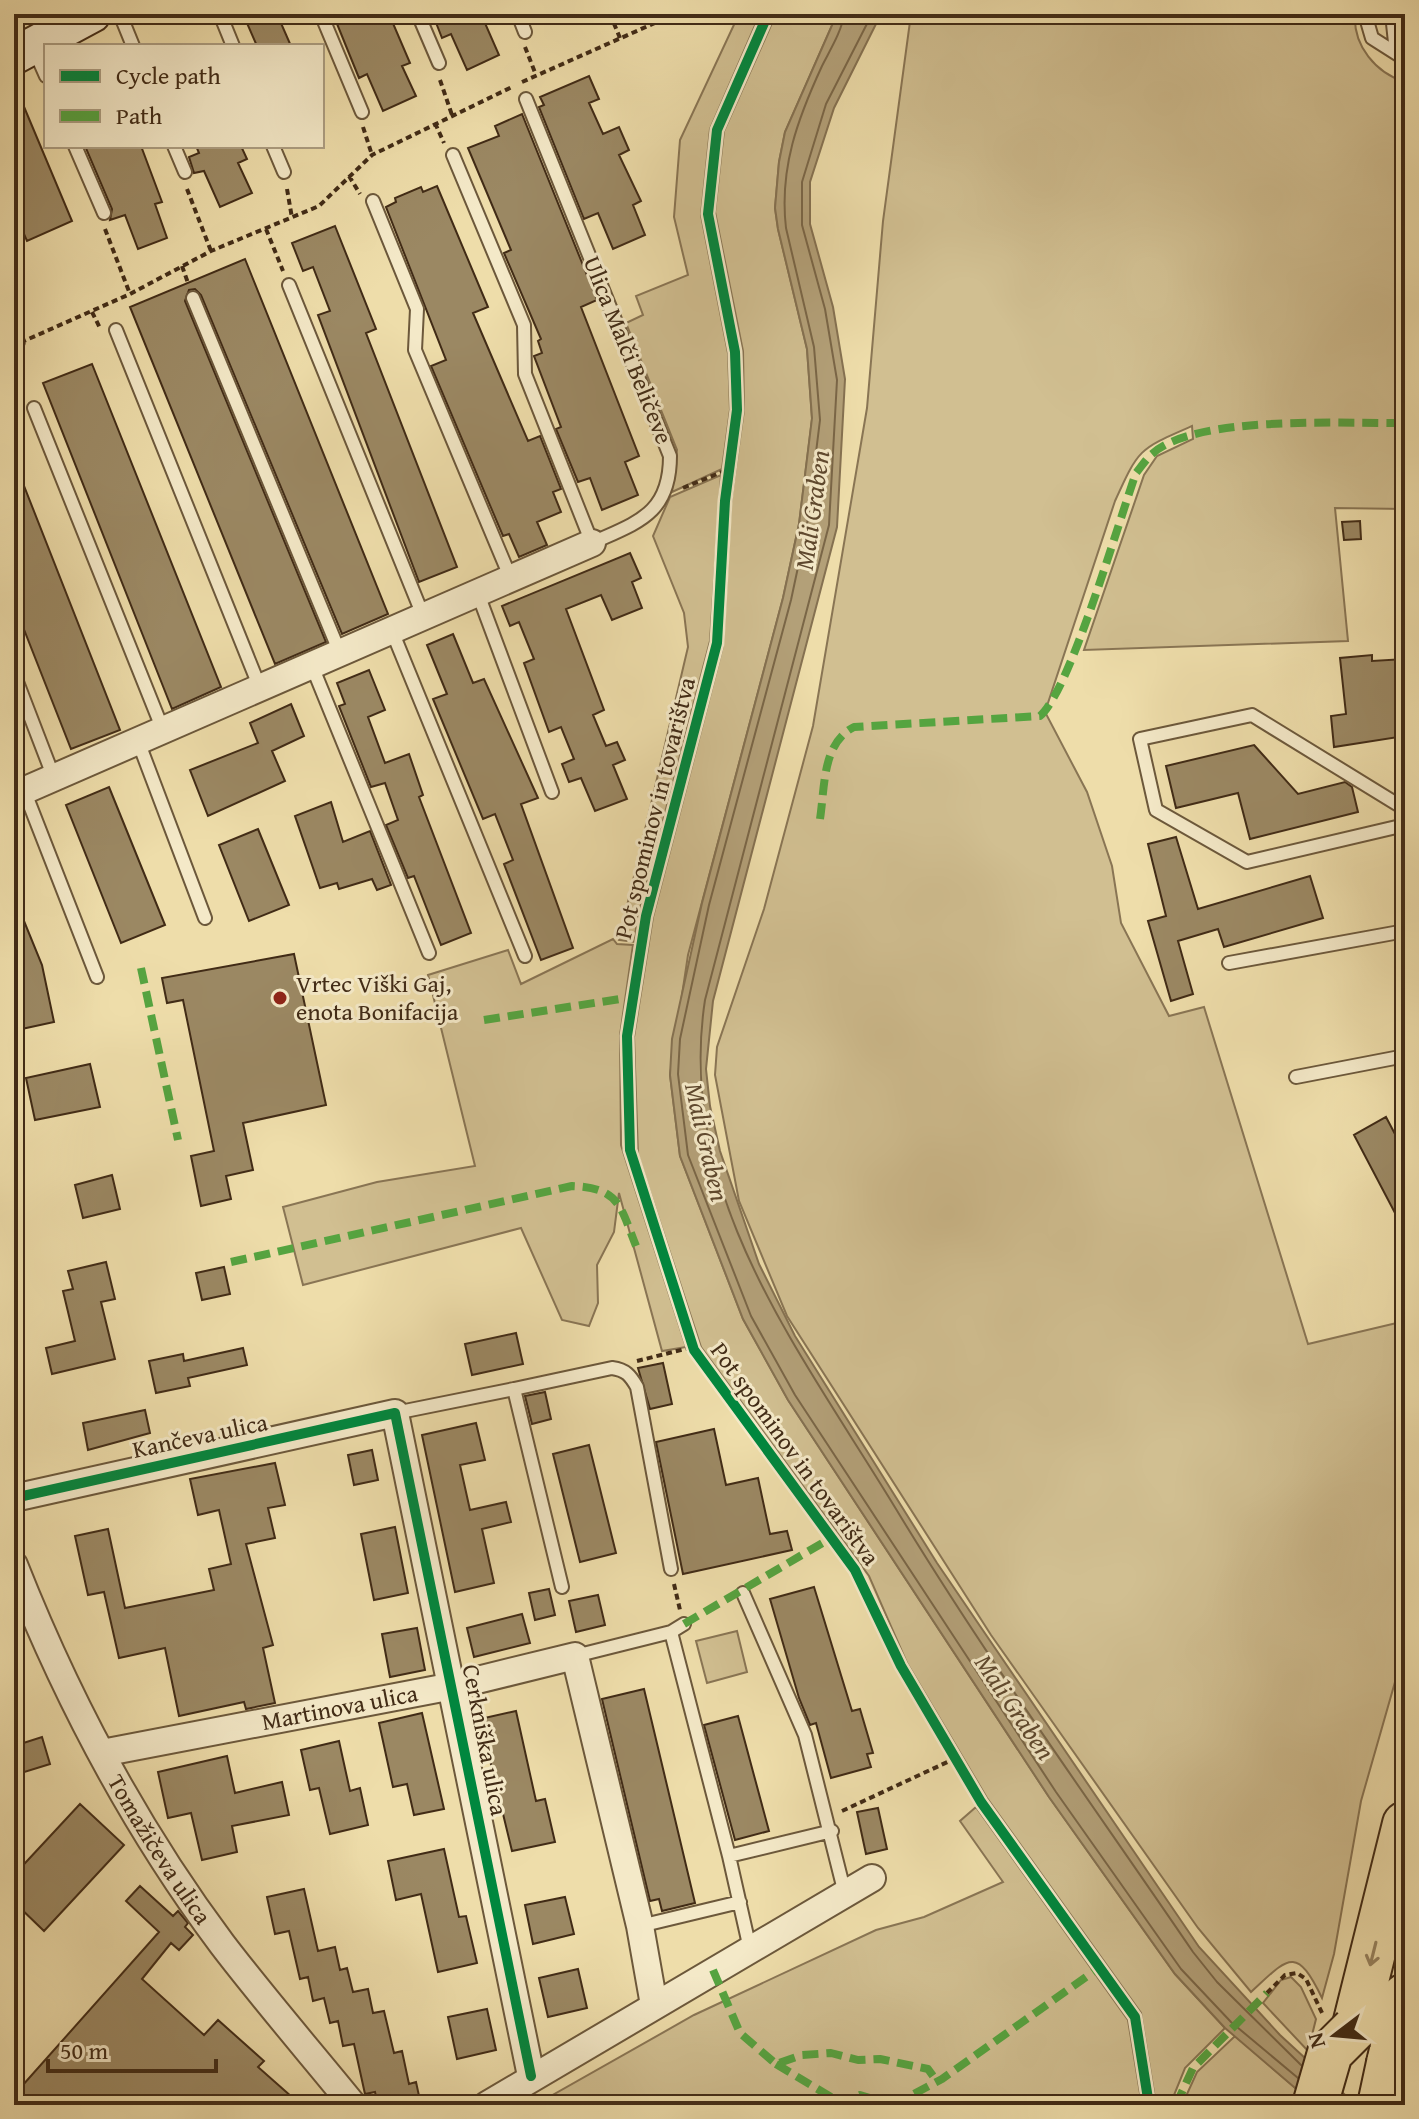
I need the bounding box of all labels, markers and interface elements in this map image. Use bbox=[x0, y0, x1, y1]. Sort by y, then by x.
legend bbox=[44, 44, 324, 148]
text: Cycle path bbox=[116, 58, 221, 93]
text: Path bbox=[116, 98, 163, 133]
street label: Ulica Malči Beličeve bbox=[575, 251, 682, 449]
water label: Mali Graben bbox=[784, 448, 839, 572]
street label: Pot spominov in tovarištva bbox=[605, 673, 704, 942]
place label: Vrtec Viški Gaj, enota Bonifacija bbox=[296, 966, 459, 1029]
marker: Vrtec Viški Gaj, enota Bonifacija bbox=[271, 989, 289, 1007]
water label: Mali Graben bbox=[675, 1079, 740, 1205]
street label: Pot spominov in tovarištva bbox=[702, 1335, 889, 1573]
street label: Kančeva ulica bbox=[129, 1404, 271, 1467]
water label: Mali Graben bbox=[966, 1646, 1065, 1768]
street label: Cerkniška ulica bbox=[454, 1661, 517, 1819]
street label: Martinova ulica bbox=[259, 1675, 421, 1739]
street label: Tomažičeva ulica bbox=[99, 1768, 221, 1932]
one-way arrow bbox=[1364, 1941, 1379, 1967]
north arrow bbox=[1295, 1995, 1375, 2075]
scale bar bbox=[48, 2023, 216, 2073]
text: N bbox=[1298, 2029, 1333, 2052]
text: 50 m bbox=[60, 2033, 108, 2068]

